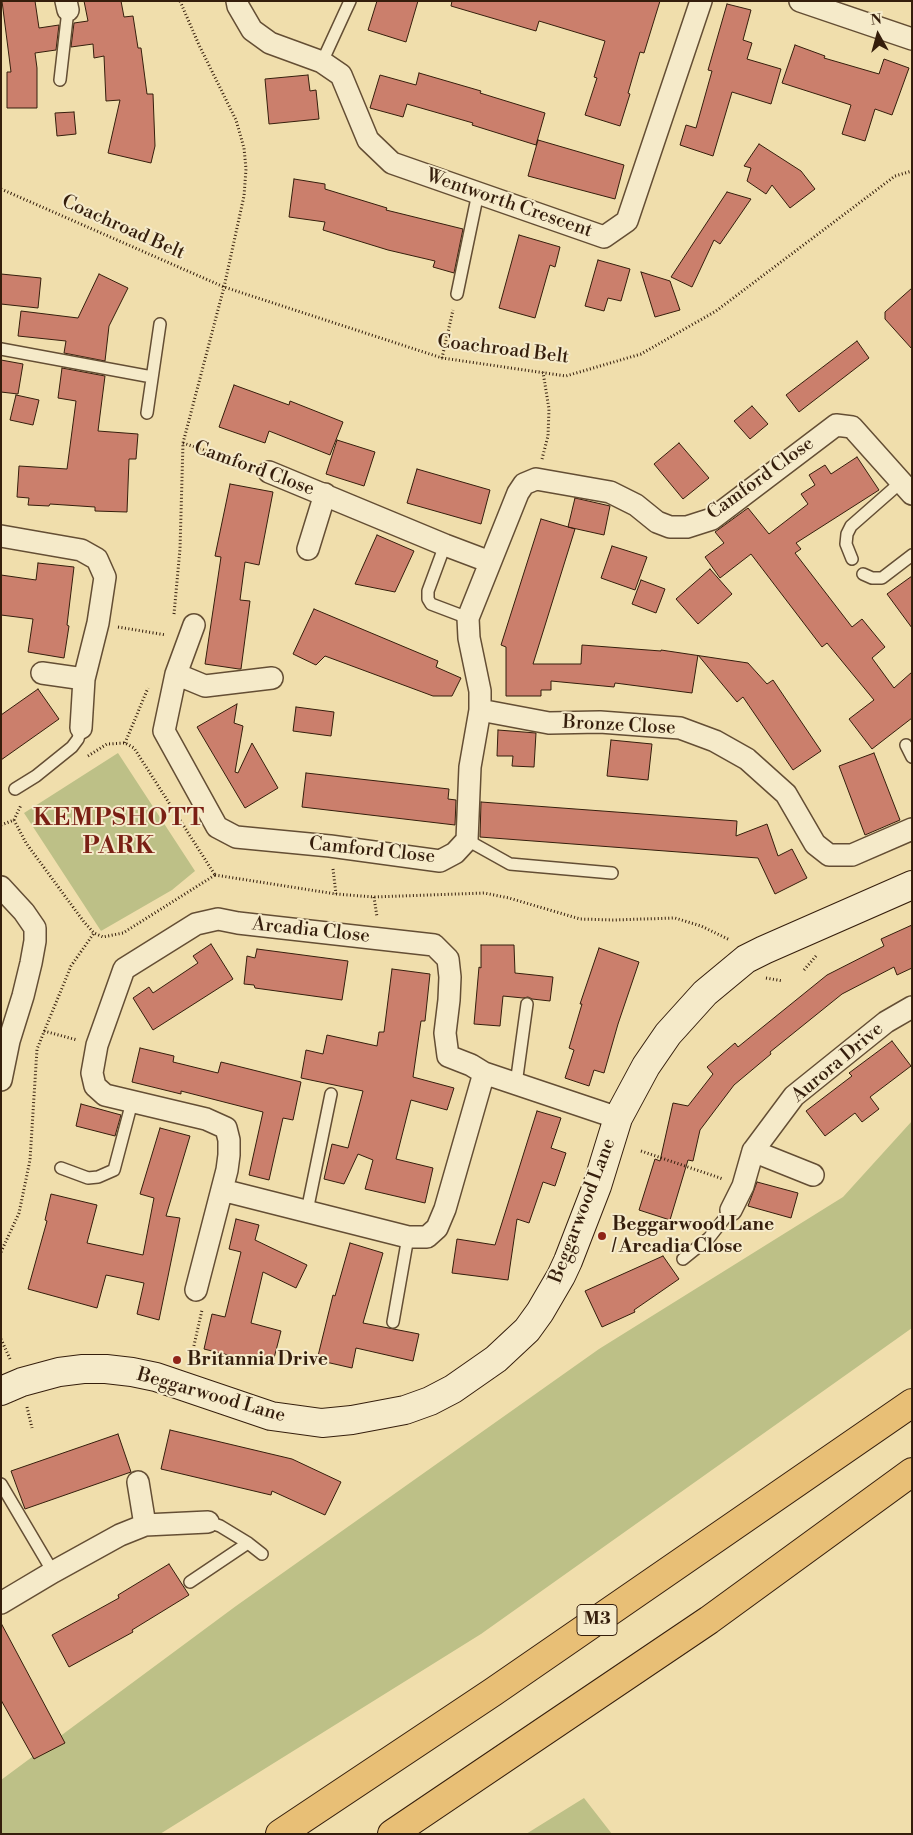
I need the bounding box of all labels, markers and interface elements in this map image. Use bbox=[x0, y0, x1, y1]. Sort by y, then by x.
north arrow bbox=[853, 10, 903, 60]
text: N bbox=[870, 11, 883, 30]
street label: Wentworth Crescent bbox=[423, 165, 595, 243]
street label: Coachroad Belt bbox=[58, 191, 188, 265]
street label: Coachroad Belt bbox=[436, 331, 570, 369]
street label: Camford Close bbox=[703, 433, 819, 525]
street label: Camford Close bbox=[191, 437, 317, 501]
street label: Bronze Close bbox=[562, 712, 676, 740]
district label: KEMPSHOTT PARK bbox=[32, 805, 206, 861]
street label: Camford Close bbox=[308, 833, 436, 869]
street label: Arcadia Close bbox=[251, 913, 371, 949]
street label: Aurora Drive bbox=[788, 1018, 888, 1108]
street label: Beggarwood Lane bbox=[545, 1135, 621, 1287]
place label: Beggarwood Lane / Arcadia Close bbox=[612, 1214, 774, 1258]
marker: Beggarwood Lane / Arcadia Close bbox=[596, 1230, 608, 1242]
place label: Britannia Drive bbox=[187, 1349, 328, 1371]
marker: Britannia Drive bbox=[171, 1354, 183, 1366]
street label: Beggarwood Lane bbox=[134, 1364, 288, 1428]
road number: M3 bbox=[577, 1604, 617, 1636]

